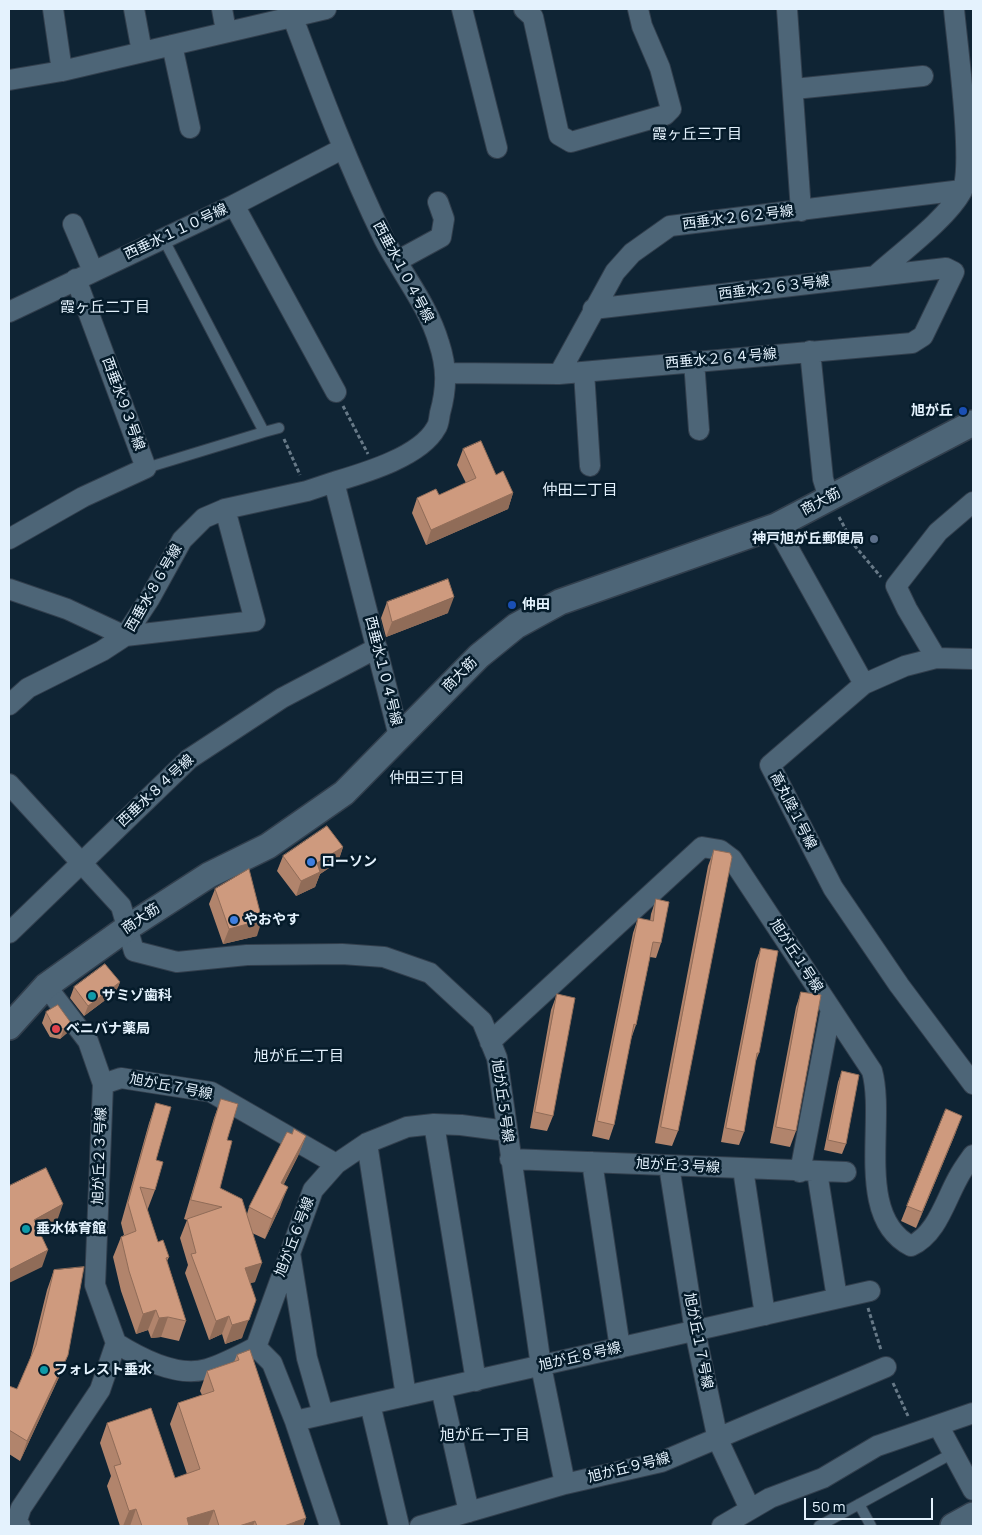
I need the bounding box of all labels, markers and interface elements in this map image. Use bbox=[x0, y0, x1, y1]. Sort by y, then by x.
district label: 霞ヶ丘三丁目 bbox=[652, 126, 742, 144]
street label: 西垂水１１０号線 bbox=[122, 201, 230, 263]
street label: 西垂水２６２号線 bbox=[681, 203, 795, 233]
street label: 西垂水１０４号線 bbox=[369, 219, 437, 325]
street label: 西垂水２６３号線 bbox=[717, 273, 831, 303]
district label: 霞ヶ丘二丁目 bbox=[60, 299, 150, 317]
street label: 西垂水２６４号線 bbox=[664, 346, 778, 372]
street label: 西垂水９３号線 bbox=[98, 355, 148, 453]
place label: 旭が丘 bbox=[911, 403, 953, 419]
marker: 旭が丘 bbox=[957, 405, 969, 417]
district label: 仲田二丁目 bbox=[543, 482, 617, 500]
street label: 商大筋 bbox=[799, 485, 843, 519]
place label: 神戸旭が丘郵便局 bbox=[752, 531, 864, 547]
marker: 神戸旭が丘郵便局 bbox=[868, 533, 880, 545]
street label: 西垂水８６号線 bbox=[122, 541, 186, 635]
place label: 仲田 bbox=[522, 597, 550, 613]
marker: 仲田 bbox=[506, 599, 518, 611]
street label: 西垂水１０４号線 bbox=[361, 615, 405, 727]
street label: 商大筋 bbox=[439, 654, 481, 696]
street label: 西垂水８４号線 bbox=[114, 751, 198, 831]
district label: 仲田三丁目 bbox=[390, 770, 464, 788]
street label: 高丸陸１号線 bbox=[766, 770, 820, 852]
place label: ローソン bbox=[321, 854, 377, 870]
marker: ローソン bbox=[305, 856, 317, 868]
street label: 商大筋 bbox=[119, 900, 163, 938]
place label: やおやす bbox=[244, 912, 300, 928]
marker: やおやす bbox=[228, 914, 240, 926]
street label: 旭が丘１号線 bbox=[766, 916, 826, 996]
place label: サミゾ歯科 bbox=[102, 988, 172, 1004]
marker: サミゾ歯科 bbox=[86, 990, 98, 1002]
place label: ベニバナ薬局 bbox=[66, 1021, 150, 1037]
marker: ベニバナ薬局 bbox=[50, 1023, 62, 1035]
district label: 旭が丘二丁目 bbox=[254, 1048, 344, 1066]
street label: 旭が丘５号線 bbox=[488, 1058, 516, 1144]
street label: 旭が丘７号線 bbox=[128, 1071, 214, 1103]
street label: 旭が丘２３号線 bbox=[90, 1107, 110, 1205]
street label: 旭が丘３号線 bbox=[636, 1155, 720, 1177]
street label: 旭が丘６号線 bbox=[272, 1195, 318, 1279]
place label: 垂水体育館 bbox=[36, 1221, 106, 1237]
marker: 垂水体育館 bbox=[20, 1223, 32, 1235]
street label: 旭が丘１７号線 bbox=[680, 1291, 716, 1391]
street label: 旭が丘８号線 bbox=[537, 1339, 623, 1375]
place label: フォレスト垂水 bbox=[54, 1362, 152, 1378]
marker: フォレスト垂水 bbox=[38, 1364, 50, 1376]
district label: 旭が丘一丁目 bbox=[440, 1427, 530, 1445]
street label: 旭が丘９号線 bbox=[586, 1450, 672, 1486]
scale bar bbox=[807, 1488, 936, 1520]
text: 50 m bbox=[812, 1496, 846, 1517]

